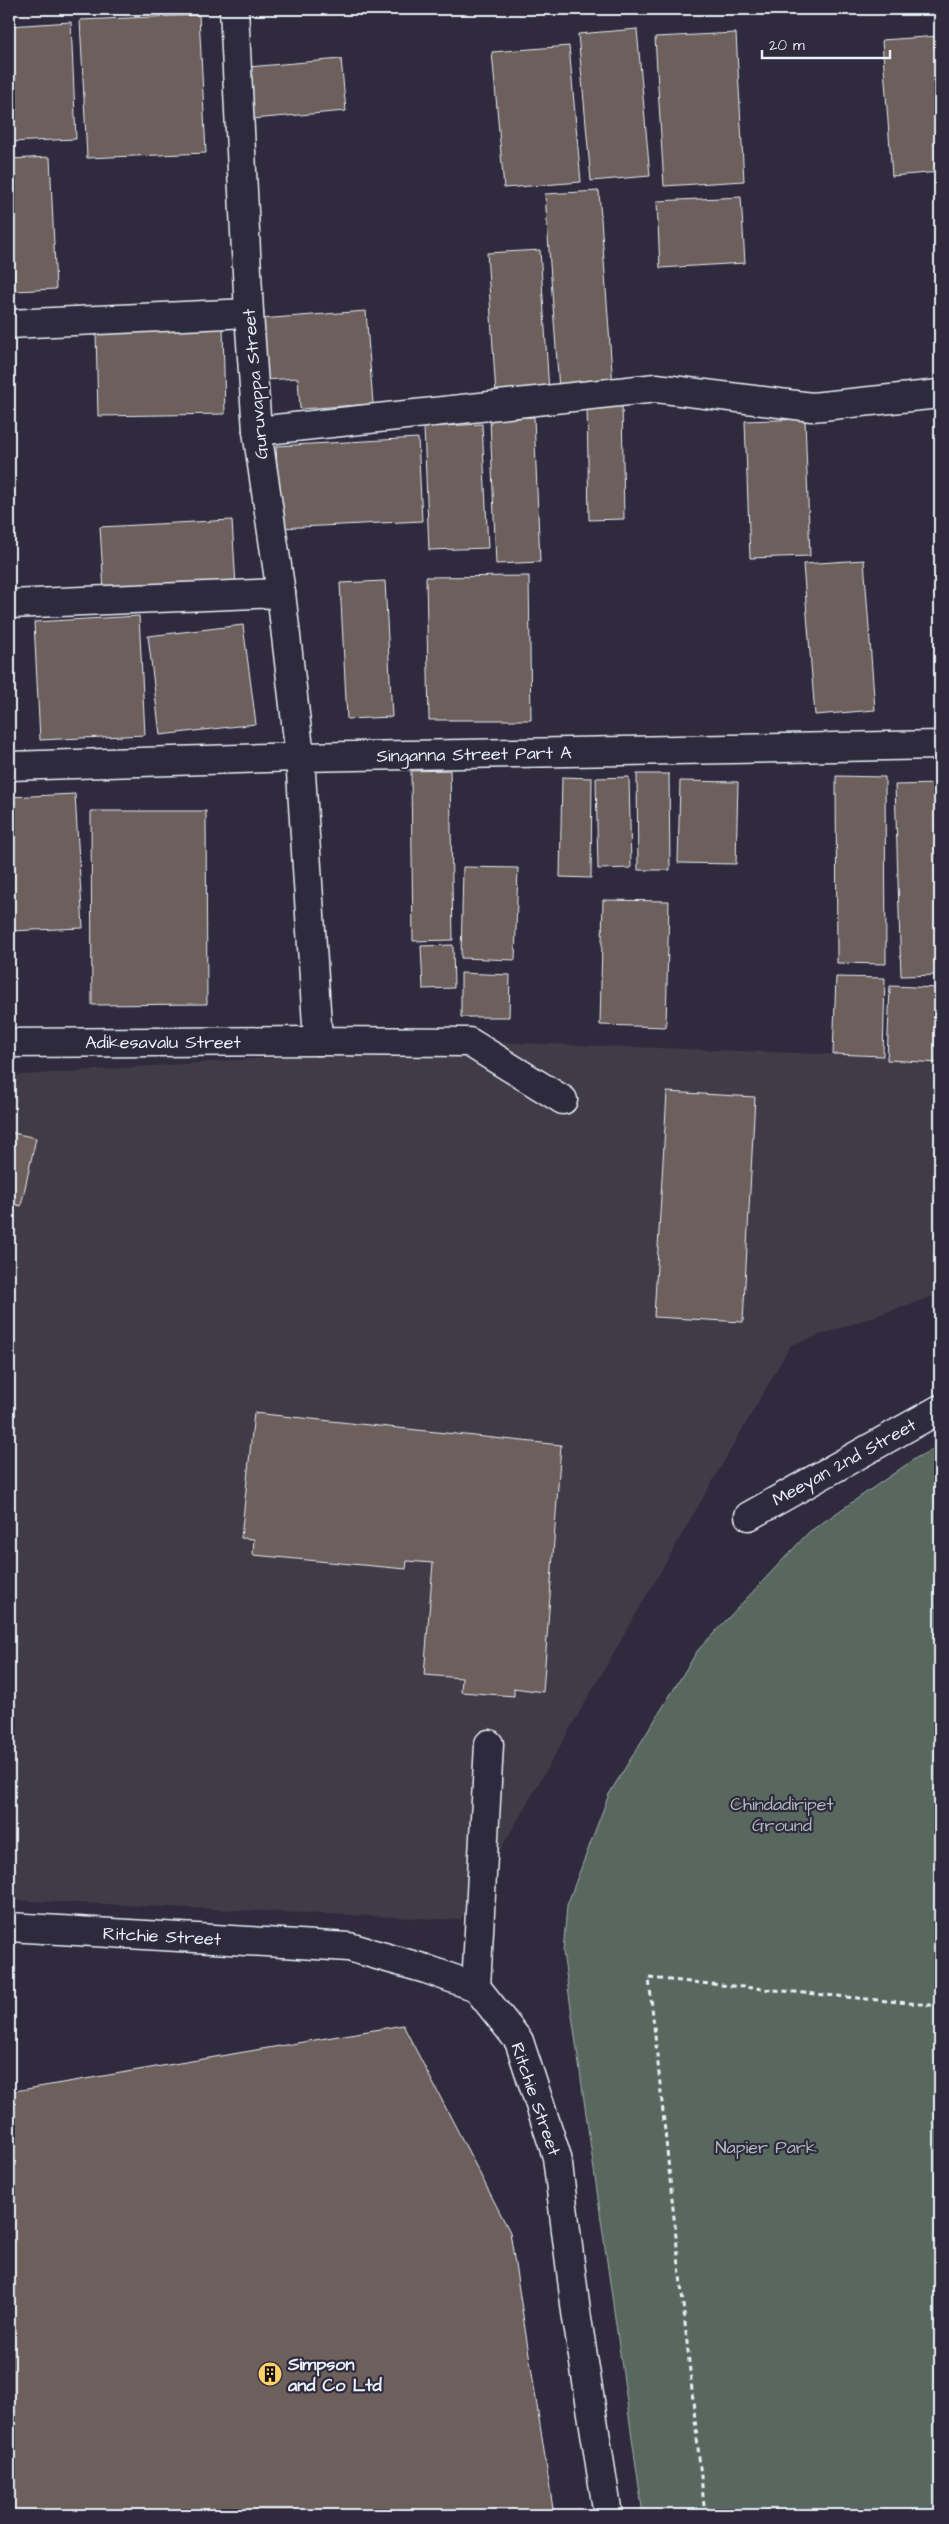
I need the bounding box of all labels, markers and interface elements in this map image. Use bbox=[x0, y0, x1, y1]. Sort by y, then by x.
scale bar bbox=[762, 28, 889, 60]
text: 20 m bbox=[769, 35, 805, 56]
street label: Guruvappa Street bbox=[236, 307, 275, 460]
street label: Singanna Street Part A bbox=[376, 740, 572, 770]
street label: Adikesavalu Street bbox=[85, 1030, 242, 1055]
street label: Meeyan 2nd Street bbox=[768, 1412, 922, 1513]
park label: Chindadiripet Ground bbox=[730, 1792, 834, 1838]
street label: Ritchie Street bbox=[102, 1921, 222, 1952]
street label: Ritchie Street bbox=[504, 2039, 567, 2160]
park label: Napier Park bbox=[715, 2135, 817, 2160]
place label: Simpson and Co Ltd bbox=[287, 2352, 382, 2398]
building icon: Simpson and Co Ltd bbox=[257, 2361, 283, 2387]

